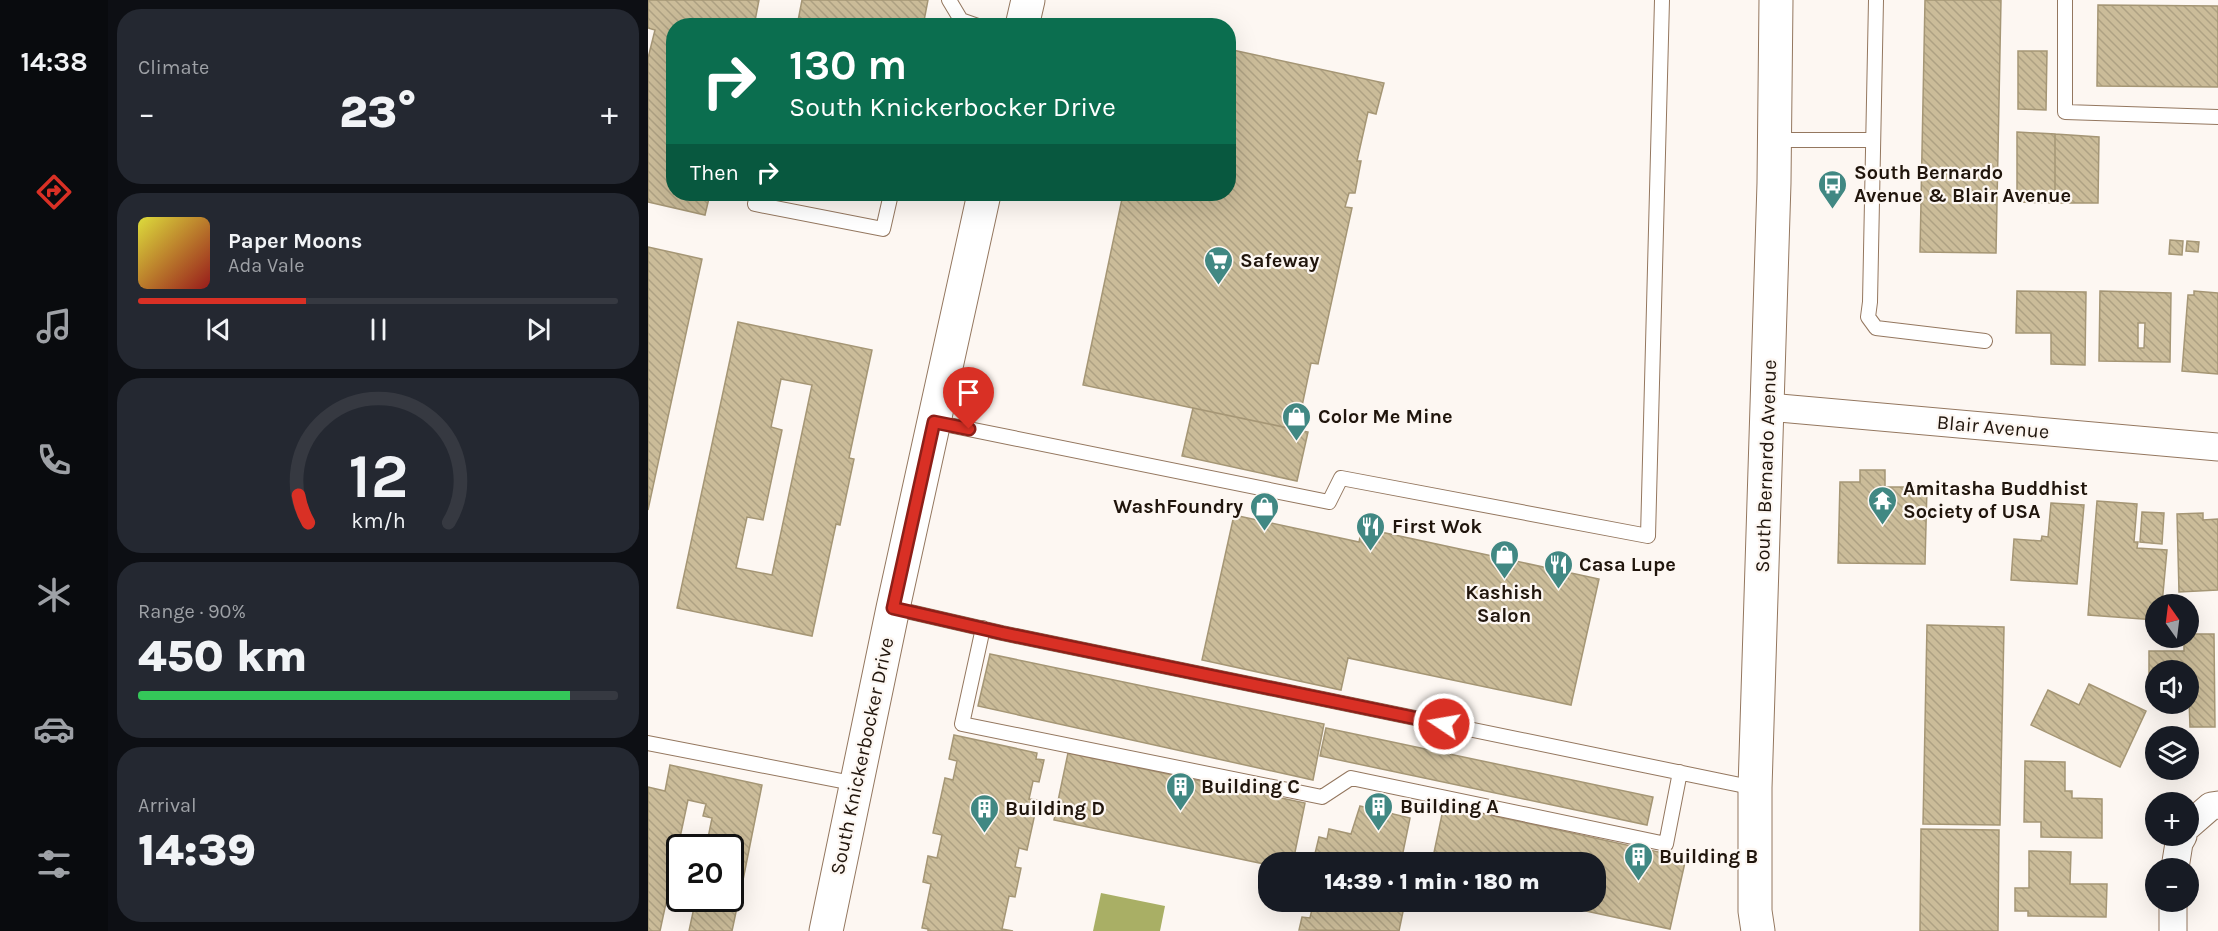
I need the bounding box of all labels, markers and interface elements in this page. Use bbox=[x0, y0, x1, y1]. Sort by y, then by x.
text: 130 m bbox=[789, 40, 907, 90]
icon: right bbox=[690, 42, 768, 120]
text: 14:38 bbox=[20, 46, 88, 78]
text: Climate bbox=[138, 56, 209, 79]
text: 23° bbox=[339, 86, 417, 138]
text: South Knickerbocker Drive bbox=[789, 91, 1116, 123]
text: − bbox=[138, 94, 155, 132]
text: + bbox=[601, 94, 618, 132]
icon: right bbox=[751, 156, 784, 189]
text: Then bbox=[690, 160, 739, 186]
place label: South Bernardo Avenue & Blair Avenue bbox=[1854, 161, 2071, 207]
bus stop icon: South Bernardo Avenue & Blair Avenue bbox=[1817, 168, 1849, 210]
icon: directions bbox=[33, 171, 75, 213]
text: Paper Moons bbox=[228, 228, 362, 254]
supermarket icon: Safeway bbox=[1203, 244, 1235, 286]
place label: Safeway bbox=[1240, 249, 1319, 272]
text: Ada Vale bbox=[228, 254, 305, 277]
icon: music bbox=[33, 305, 75, 347]
icon: previous bbox=[202, 313, 235, 346]
icon: pause bbox=[362, 313, 395, 346]
icon: next bbox=[522, 313, 555, 346]
street label: South Bernardo Avenue bbox=[1751, 359, 1781, 573]
pin bbox=[943, 367, 994, 429]
icon: arrive bbox=[952, 376, 985, 409]
shop icon: Color Me Mine bbox=[1281, 400, 1313, 442]
place label: Color Me Mine bbox=[1318, 405, 1453, 428]
street label: Blair Avenue bbox=[1936, 411, 2050, 443]
icon: phone bbox=[33, 439, 75, 481]
text: 12 bbox=[348, 440, 408, 513]
place label: Amitasha Buddhist Society of USA bbox=[1903, 477, 2088, 523]
temple icon: Amitasha Buddhist Society of USA bbox=[1866, 484, 1898, 526]
shop icon: WashFoundry bbox=[1248, 490, 1280, 532]
place label: WashFoundry bbox=[1113, 495, 1243, 518]
text: km/h bbox=[351, 508, 405, 533]
restaurant icon: First Wok bbox=[1355, 510, 1387, 552]
place label: First Wok bbox=[1392, 515, 1482, 538]
shop icon: Kashish Salon bbox=[1488, 538, 1520, 580]
restaurant icon: Casa Lupe bbox=[1542, 548, 1574, 590]
place label: Casa Lupe bbox=[1579, 553, 1676, 576]
icon: climate bbox=[33, 574, 75, 616]
place label: Kashish Salon bbox=[1465, 581, 1543, 627]
north arrow bbox=[2145, 594, 2199, 648]
map controls bbox=[2145, 594, 2199, 912]
text: Range · 90% bbox=[138, 600, 246, 623]
text: 450 km bbox=[138, 630, 307, 682]
street label: South Knickerbocker Drive bbox=[826, 635, 898, 877]
button: sound bbox=[2145, 660, 2199, 714]
position arrow bbox=[1412, 692, 1476, 756]
icon: car bbox=[33, 708, 75, 750]
button: layers bbox=[2145, 726, 2199, 780]
building icon: Building C bbox=[1164, 770, 1196, 812]
place label: Building C bbox=[1201, 775, 1300, 798]
building icon: Building A bbox=[1363, 790, 1395, 832]
building icon: Building D bbox=[968, 792, 1000, 834]
button: + bbox=[2145, 792, 2199, 846]
text: Arrival bbox=[138, 794, 197, 817]
place label: Building A bbox=[1400, 795, 1499, 818]
place label: Building D bbox=[1005, 797, 1105, 820]
text: 14:39 bbox=[138, 824, 256, 876]
speed limit sign: 20 bbox=[666, 834, 744, 912]
building icon: Building B bbox=[1622, 840, 1654, 882]
icon: filters bbox=[33, 843, 75, 885]
place label: Building B bbox=[1659, 845, 1758, 868]
button: − bbox=[2145, 858, 2199, 912]
text: 14:39 · 1 min · 180 m bbox=[1324, 869, 1540, 895]

